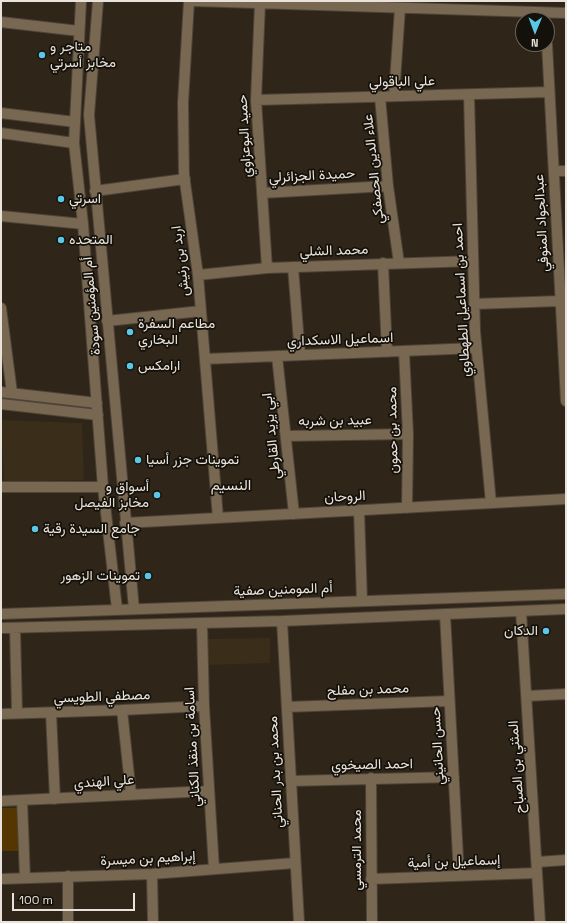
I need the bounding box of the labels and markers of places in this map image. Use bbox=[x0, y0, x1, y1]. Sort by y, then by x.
place label: متاجر و مخابز أسرتي bbox=[50, 39, 116, 72]
marker: متاجر و مخابز أسرتي bbox=[37, 50, 47, 60]
place label: اسرتي bbox=[69, 191, 101, 207]
marker: اسرتي bbox=[56, 194, 66, 204]
place label: المتحده bbox=[69, 232, 113, 248]
marker: المتحده bbox=[56, 235, 66, 245]
place label: مطاعم السفرة البخاري bbox=[138, 316, 215, 348]
marker: مطاعم السفرة البخاري bbox=[125, 327, 135, 337]
place label: ارامكس bbox=[138, 358, 180, 374]
marker: ارامكس bbox=[125, 361, 135, 371]
place label: تموينات جزر أسيا bbox=[146, 452, 239, 468]
marker: تموينات جزر أسيا bbox=[133, 455, 143, 465]
place label: أسواق و مخابز الفيصل bbox=[74, 479, 149, 512]
marker: أسواق و مخابز الفيصل bbox=[152, 490, 162, 500]
place label: جامع السيدة رقية bbox=[43, 521, 140, 537]
marker: جامع السيدة رقية bbox=[30, 524, 40, 534]
place label: تموينات الزهور bbox=[61, 568, 140, 584]
marker: تموينات الزهور bbox=[143, 571, 153, 581]
place label: الدكان bbox=[504, 623, 538, 639]
marker: الدكان bbox=[541, 626, 551, 636]

